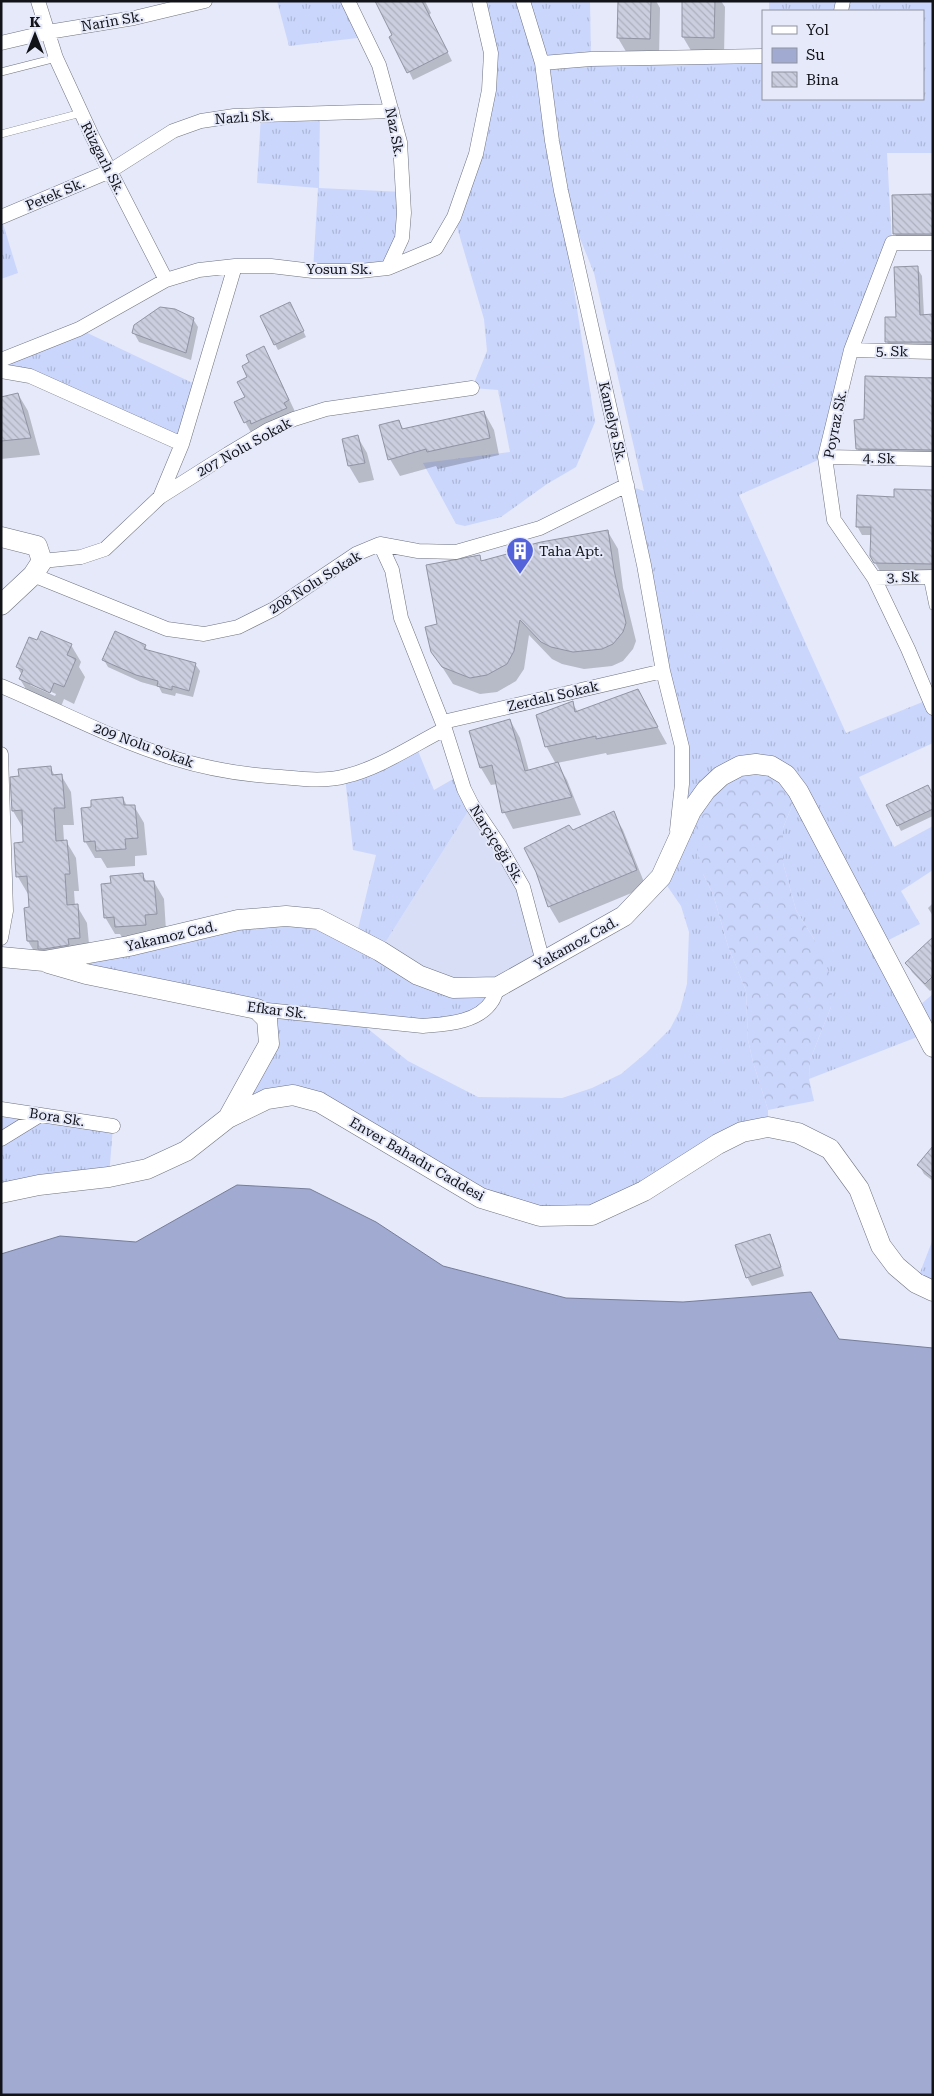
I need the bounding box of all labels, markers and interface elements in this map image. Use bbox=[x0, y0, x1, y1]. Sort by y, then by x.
street label: Narin Sk. bbox=[80, 8, 144, 34]
north arrow bbox=[10, 10, 60, 60]
legend bbox=[762, 10, 924, 100]
text: K bbox=[29, 14, 41, 30]
text: Yol bbox=[806, 21, 829, 39]
text: Su bbox=[806, 46, 825, 64]
text: Bina bbox=[806, 71, 839, 89]
street label: Naz Sk. bbox=[382, 106, 408, 158]
street label: Nazlı Sk. bbox=[214, 107, 274, 127]
street label: Rüzgarlı Sk. bbox=[78, 119, 128, 197]
street label: Petek Sk. bbox=[23, 174, 87, 214]
street label: Yosun Sk. bbox=[306, 261, 372, 277]
street label: 5. Sk bbox=[876, 343, 909, 359]
street label: Kamelya Sk. bbox=[596, 380, 630, 464]
street label: Poyraz Sk. bbox=[820, 388, 850, 460]
street label: 207 Nolu Sokak bbox=[194, 414, 294, 480]
street label: 4. Sk bbox=[863, 450, 896, 466]
building icon: Taha Apt. bbox=[505, 536, 535, 575]
place label: Taha Apt. bbox=[539, 543, 603, 559]
street label: 208 Nolu Sokak bbox=[266, 547, 364, 617]
street label: 3. Sk bbox=[887, 569, 920, 585]
street label: Zerdalı Sokak bbox=[506, 678, 600, 714]
street label: 209 Nolu Sokak bbox=[92, 719, 197, 771]
street label: Narçiçeği Sk. bbox=[467, 802, 527, 886]
street label: Yakamoz Cad. bbox=[531, 913, 621, 973]
street label: Yakamoz Cad. bbox=[124, 918, 218, 954]
street label: Efkar Sk. bbox=[246, 998, 308, 1022]
street label: Bora Sk. bbox=[28, 1105, 86, 1129]
street label: Enver Bahadır Caddesi bbox=[347, 1114, 488, 1204]

